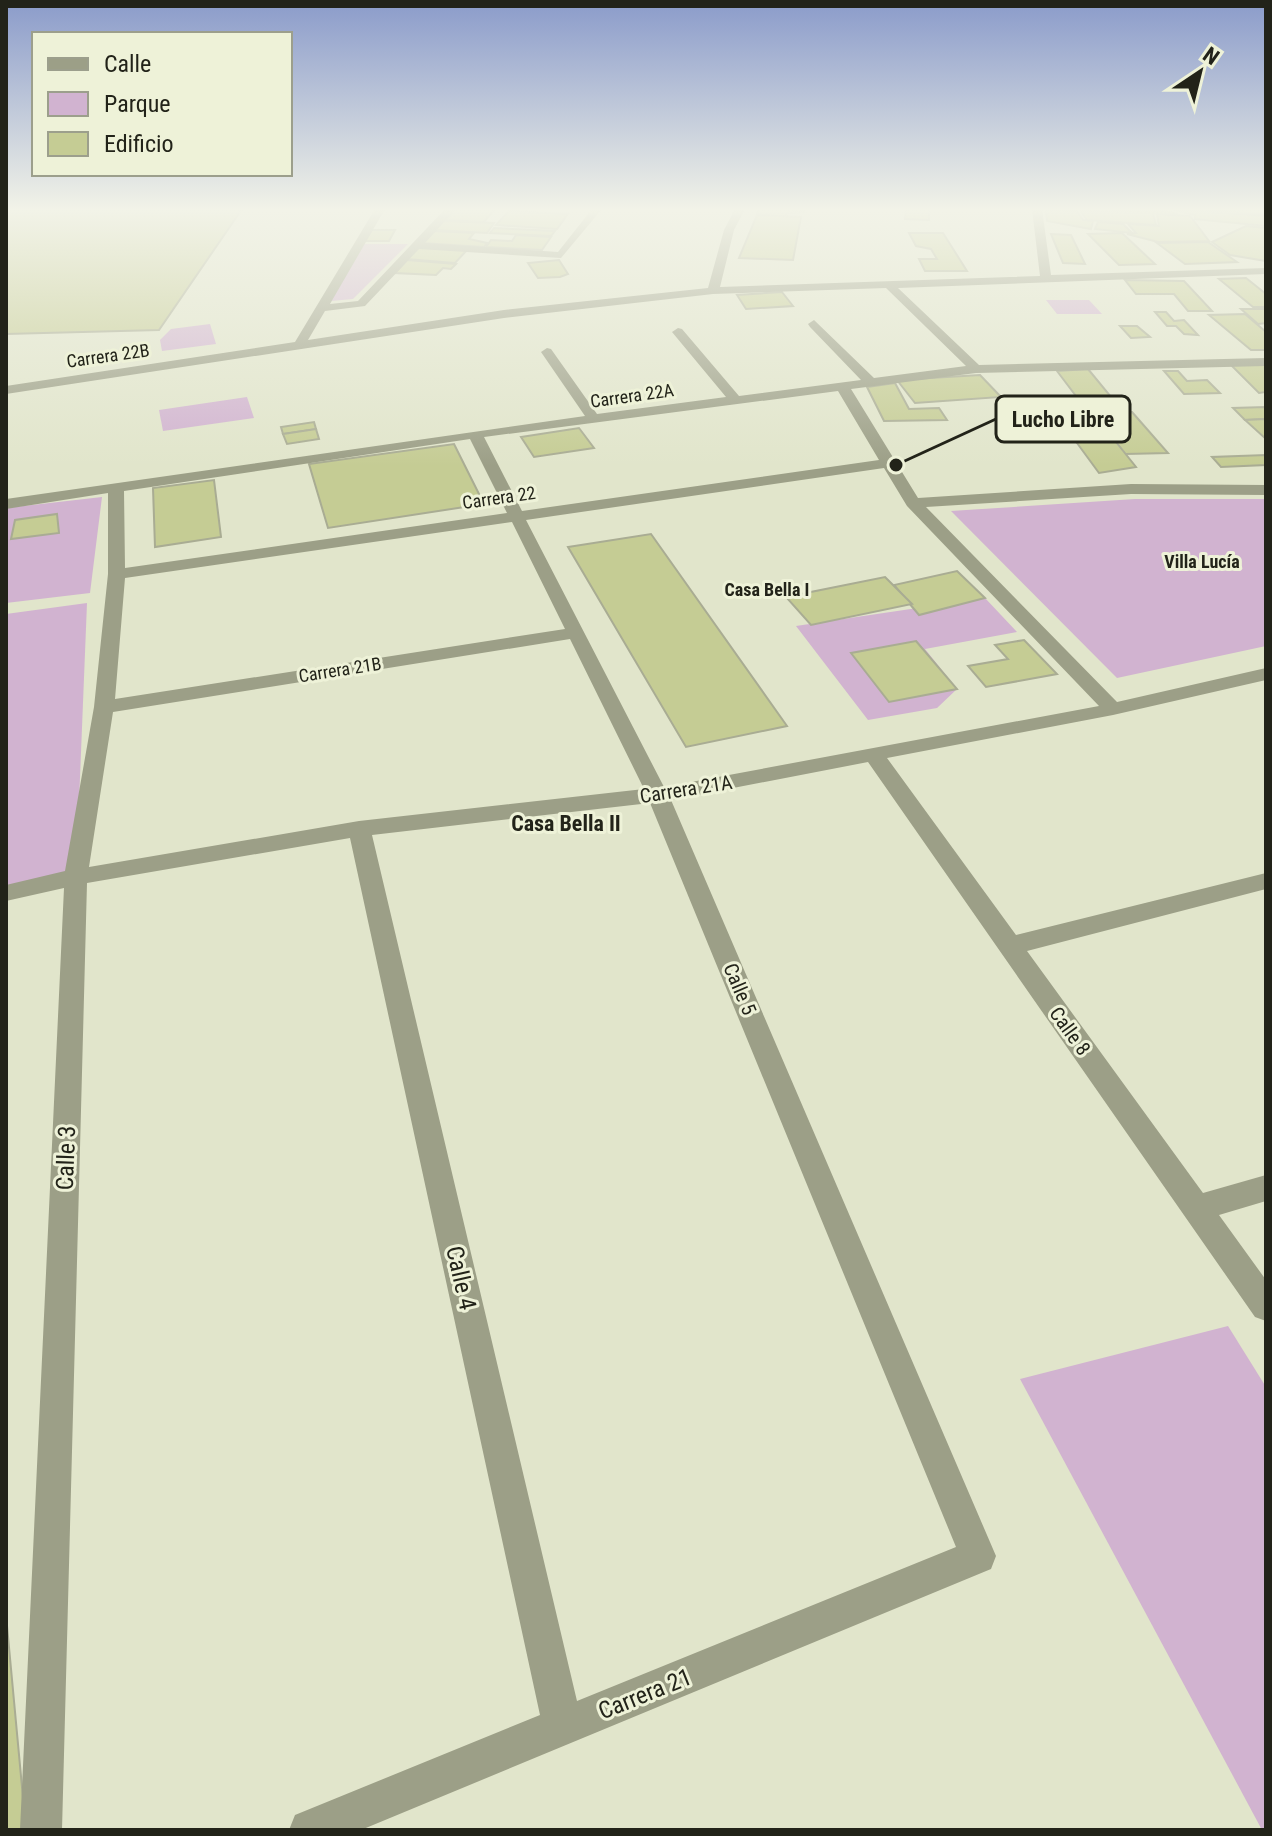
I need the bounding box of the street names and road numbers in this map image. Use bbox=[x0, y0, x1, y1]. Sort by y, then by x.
street label: Carrera 22B bbox=[65, 339, 151, 372]
street label: Carrera 22A bbox=[589, 379, 676, 412]
street label: Carrera 22 bbox=[461, 482, 537, 513]
street label: Carrera 21B bbox=[297, 653, 383, 686]
street label: Carrera 21A bbox=[638, 770, 734, 808]
street label: Calle 5 bbox=[718, 959, 762, 1019]
street label: Calle 8 bbox=[1044, 1002, 1096, 1060]
street label: Calle 3 bbox=[51, 1125, 81, 1191]
street label: Calle 4 bbox=[440, 1243, 482, 1313]
street label: Carrera 21 bbox=[594, 1663, 696, 1725]

